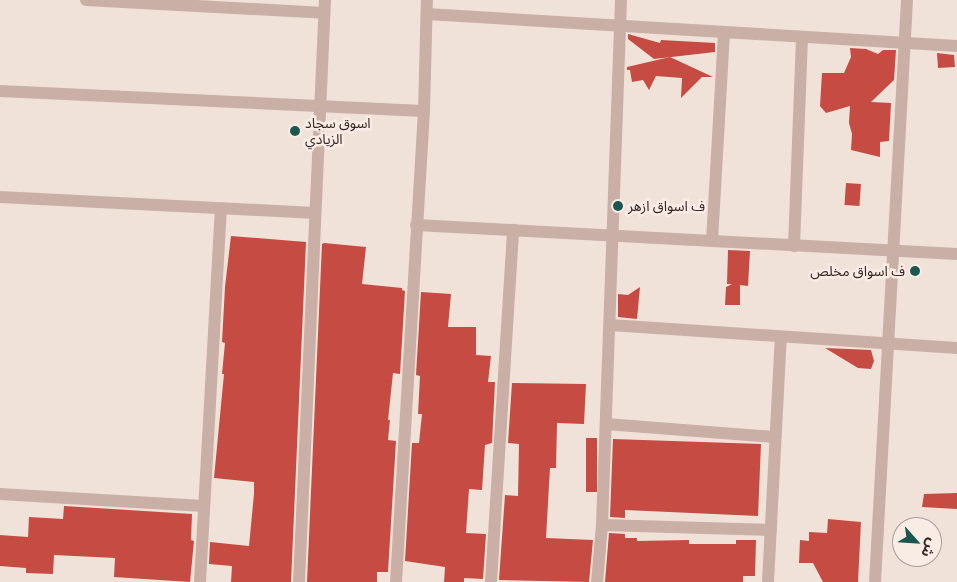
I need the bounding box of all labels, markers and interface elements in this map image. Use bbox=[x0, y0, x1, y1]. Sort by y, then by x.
place label: اسوق سجاد الزيادي bbox=[305, 115, 371, 148]
marker: اسوق سجاد الزيادي bbox=[289, 125, 301, 137]
place label: ف اسواق ازهر bbox=[628, 198, 705, 214]
marker: ف اسواق ازهر bbox=[612, 200, 624, 212]
place label: ف اسواق مخلص bbox=[810, 263, 905, 279]
marker: ف اسواق مخلص bbox=[909, 265, 921, 277]
north arrow bbox=[892, 517, 942, 567]
text: ش bbox=[917, 536, 942, 561]

